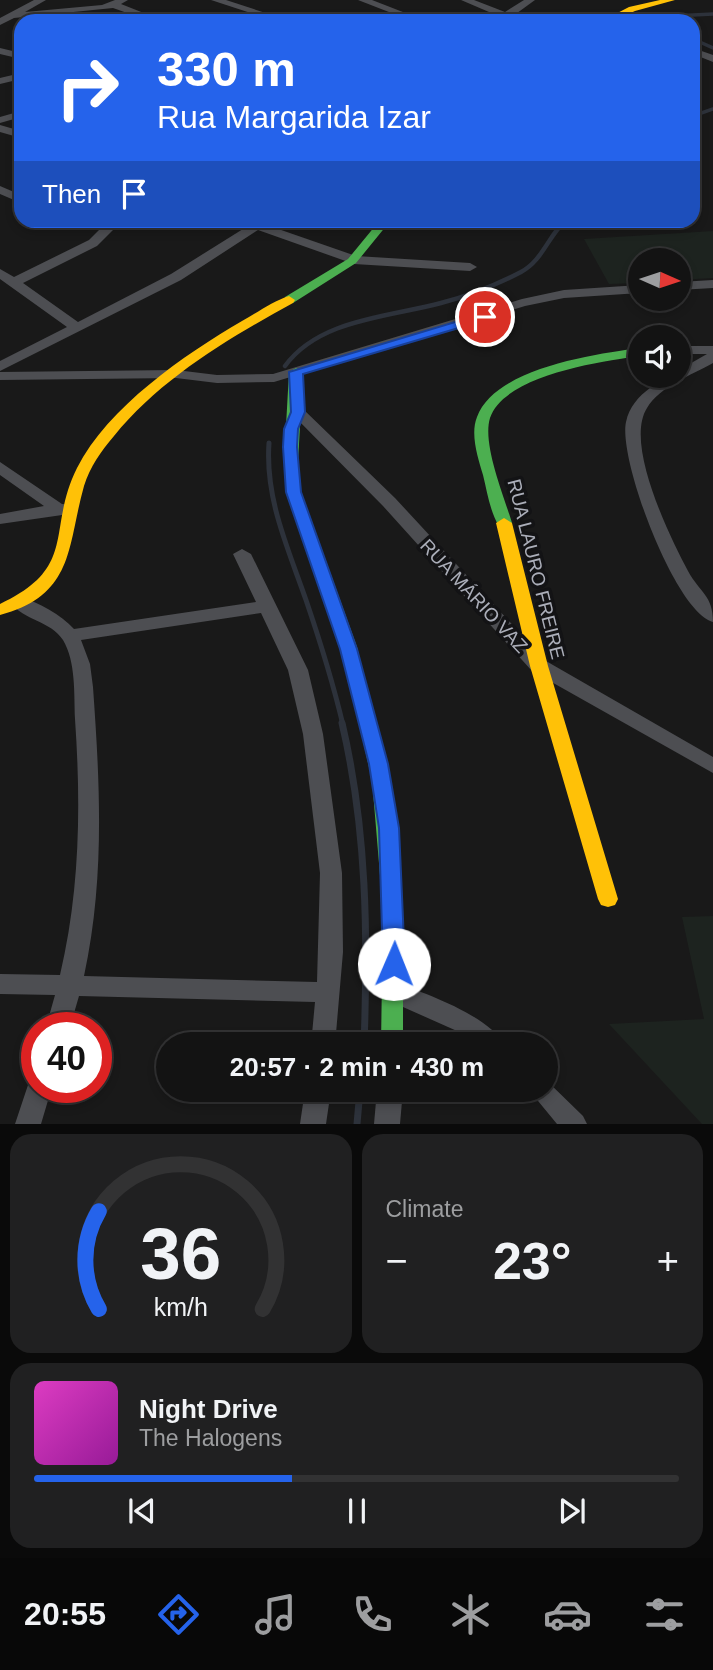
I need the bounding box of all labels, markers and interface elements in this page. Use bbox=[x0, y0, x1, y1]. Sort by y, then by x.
icon: right bbox=[42, 42, 133, 133]
text: 330 m bbox=[157, 42, 296, 96]
text: Rua Margarida Izar bbox=[157, 99, 431, 135]
icon: arrive bbox=[115, 175, 153, 213]
text: Then bbox=[42, 179, 101, 209]
north arrow bbox=[628, 248, 691, 312]
map controls bbox=[628, 248, 691, 388]
pin bbox=[455, 287, 515, 347]
icon: arrive bbox=[466, 298, 504, 336]
button: sound bbox=[628, 325, 691, 388]
street label: RUA LAURO FREIRE bbox=[503, 477, 569, 661]
street label: RUA MÁRIO VAZ bbox=[416, 535, 532, 657]
position arrow bbox=[357, 927, 431, 1001]
speed limit sign: 40 bbox=[21, 1012, 112, 1103]
text: 20:57 · 2 min · 430 m bbox=[230, 1052, 484, 1082]
text: Climate bbox=[386, 1196, 463, 1222]
text: 36 bbox=[140, 1214, 221, 1295]
text: 23° bbox=[493, 1232, 572, 1290]
text: − bbox=[386, 1240, 408, 1282]
text: + bbox=[657, 1240, 679, 1282]
text: km/h bbox=[154, 1293, 208, 1321]
text: Night Drive bbox=[139, 1394, 278, 1424]
text: The Halogens bbox=[139, 1425, 282, 1451]
icon: previous bbox=[123, 1492, 161, 1530]
icon: pause bbox=[338, 1492, 376, 1530]
icon: next bbox=[553, 1492, 591, 1530]
icon: directions bbox=[154, 1590, 203, 1639]
icon: music bbox=[251, 1590, 300, 1639]
icon: phone bbox=[348, 1590, 397, 1639]
icon: climate bbox=[446, 1590, 495, 1639]
icon: car bbox=[543, 1590, 592, 1639]
icon: filters bbox=[640, 1590, 689, 1639]
text: 20:55 bbox=[24, 1596, 106, 1632]

